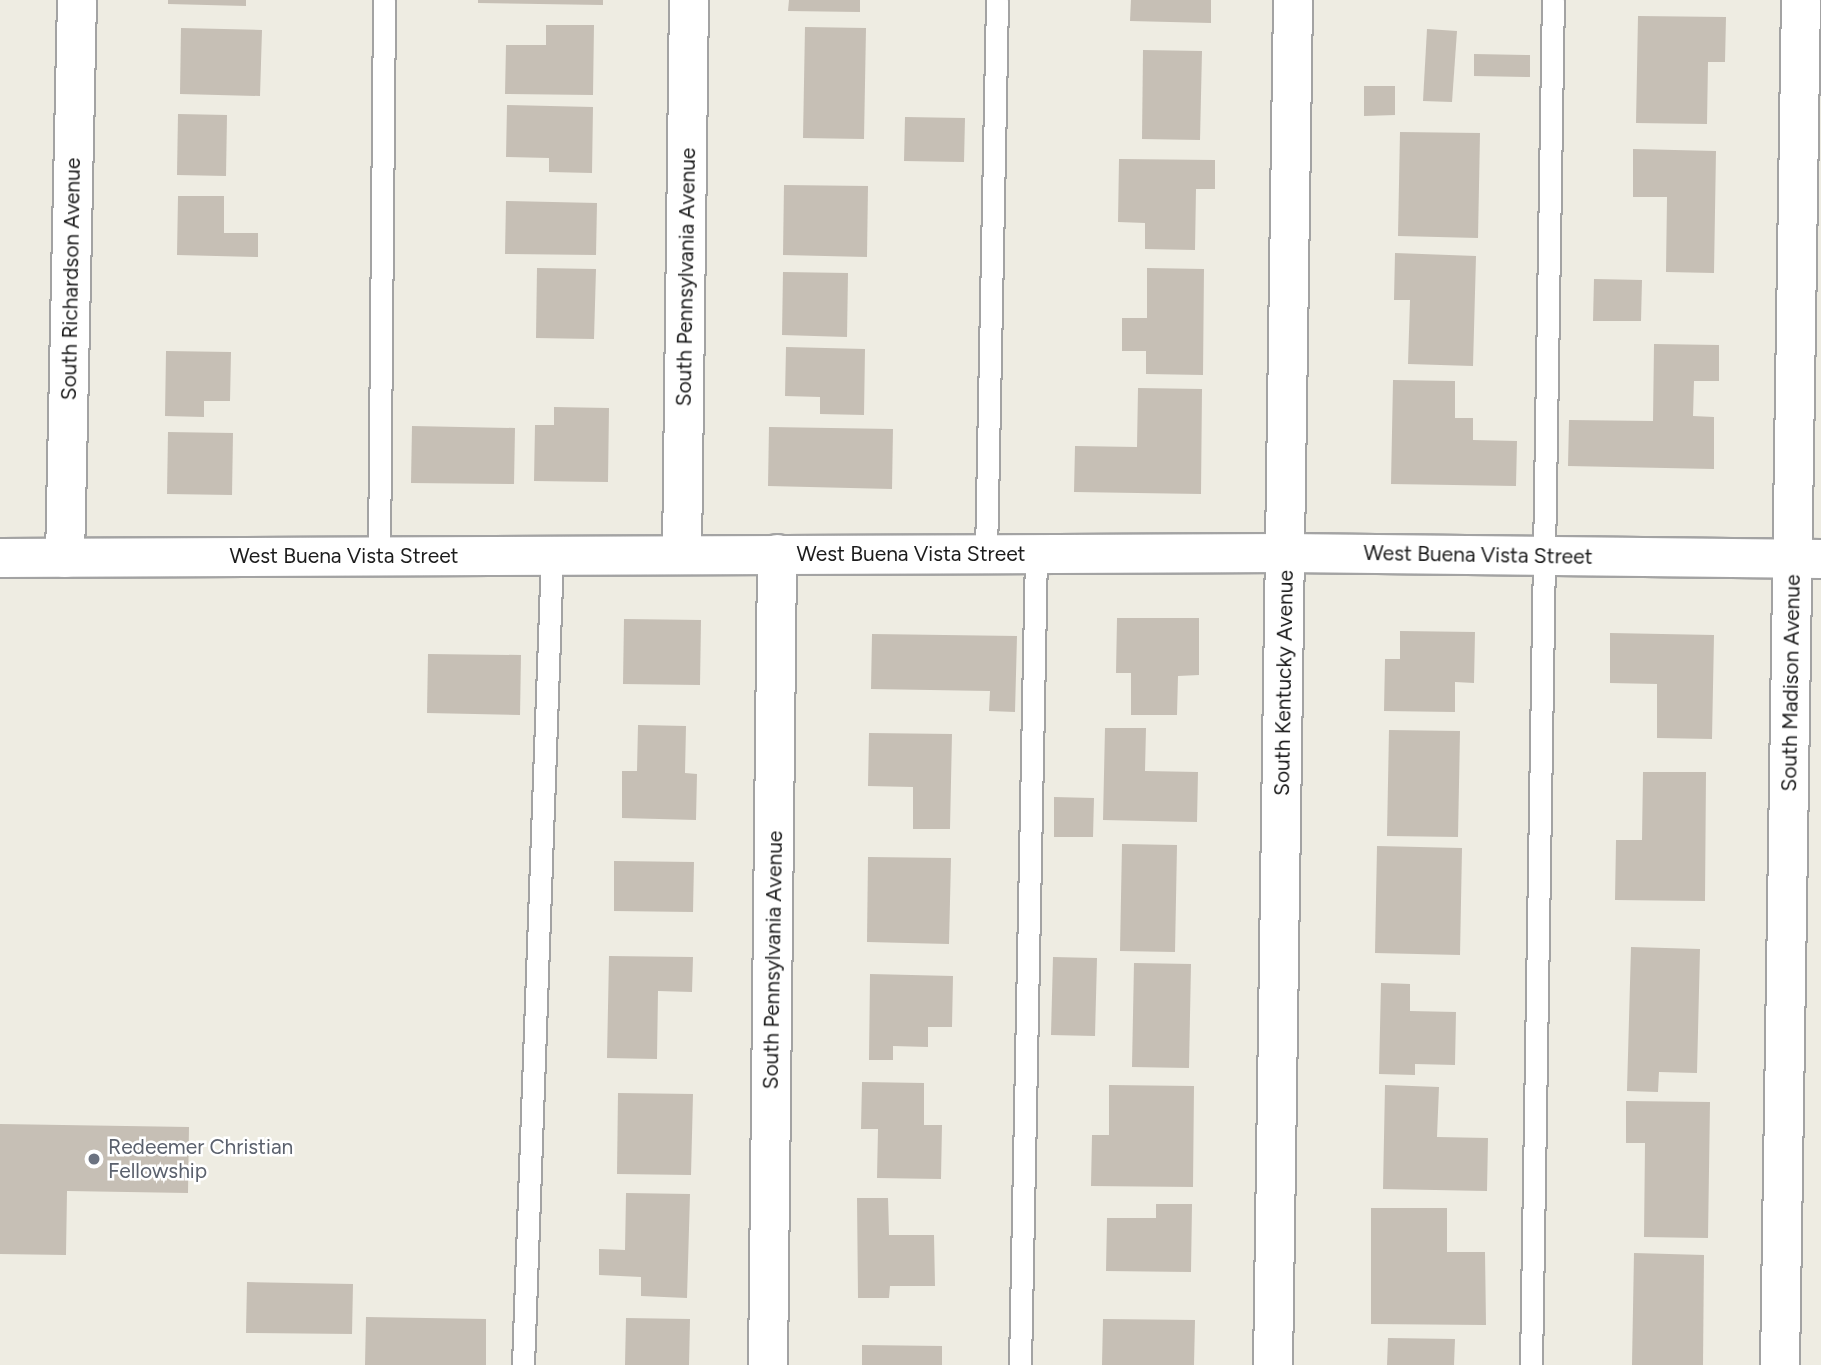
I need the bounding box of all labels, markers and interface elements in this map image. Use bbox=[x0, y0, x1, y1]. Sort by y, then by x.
street label: South Pennsylvania Avenue bbox=[671, 147, 701, 407]
street label: South Richardson Avenue bbox=[56, 157, 86, 401]
street label: West Buena Vista Street bbox=[1363, 540, 1593, 570]
street label: West Buena Vista Street bbox=[796, 541, 1026, 567]
street label: West Buena Vista Street bbox=[229, 543, 459, 569]
street label: South Kentucky Avenue bbox=[1269, 570, 1299, 796]
street label: South Madison Avenue bbox=[1777, 574, 1805, 792]
street label: South Pennsylvania Avenue bbox=[758, 830, 788, 1090]
place label: Redeemer Christian Fellowship bbox=[108, 1134, 293, 1184]
marker: Redeemer Christian Fellowship bbox=[86, 1151, 102, 1167]

